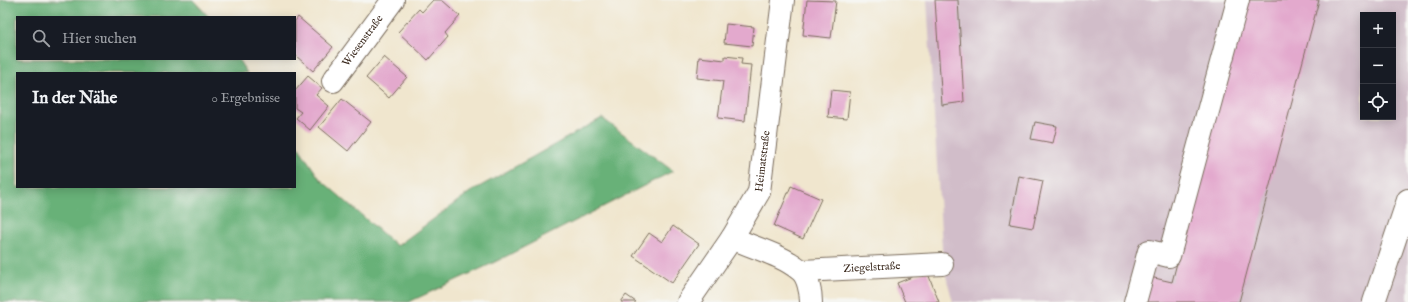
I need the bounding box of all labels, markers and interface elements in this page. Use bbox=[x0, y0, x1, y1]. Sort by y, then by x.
street label: Wiesenstraße bbox=[339, 12, 386, 69]
map controls bbox=[1360, 12, 1396, 120]
button: + bbox=[1360, 12, 1396, 48]
search box bbox=[16, 16, 296, 60]
icon: search bbox=[30, 27, 52, 49]
text: Hier suchen bbox=[62, 29, 137, 48]
button: − bbox=[1360, 48, 1396, 84]
button: locate bbox=[1360, 84, 1396, 120]
text: In der Nähe bbox=[32, 88, 117, 109]
text: 0 Ergebnisse bbox=[212, 90, 280, 107]
street label: Heimatstraße bbox=[752, 130, 774, 193]
street label: Ziegelstraße bbox=[843, 259, 901, 276]

